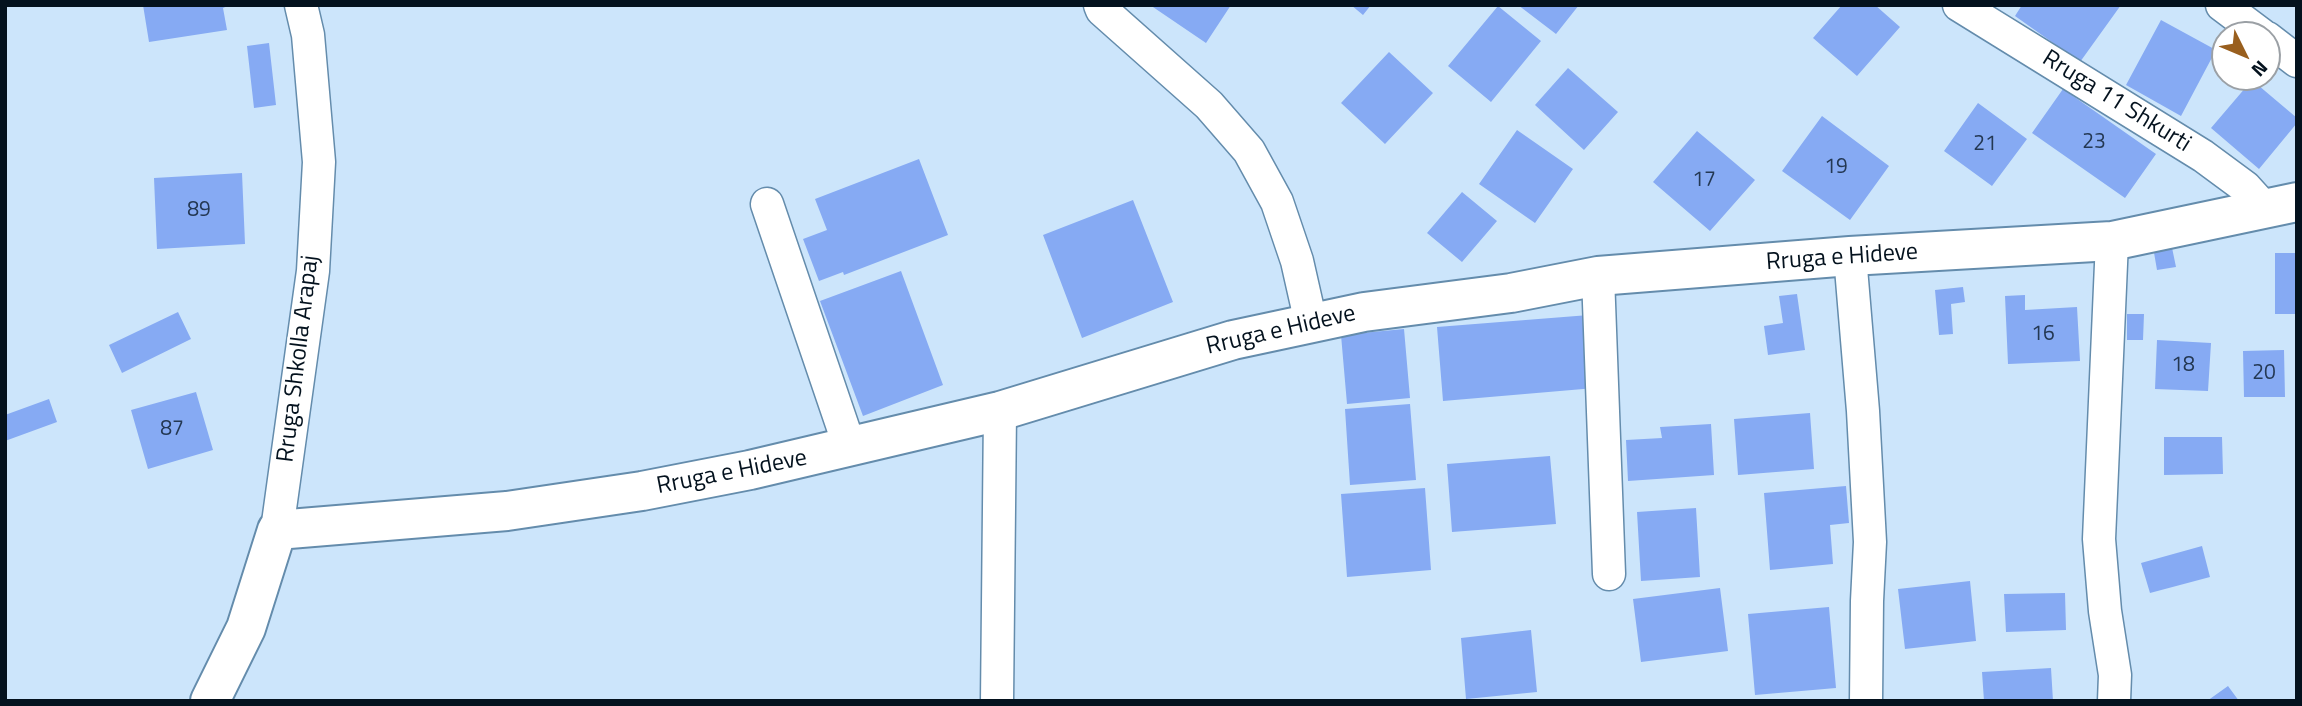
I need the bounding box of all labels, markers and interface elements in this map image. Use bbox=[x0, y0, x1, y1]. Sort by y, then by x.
north arrow bbox=[2211, 21, 2281, 91]
street label: Rruga 11 Shkurti bbox=[2036, 45, 2196, 159]
text: N bbox=[2245, 55, 2275, 84]
house number: 23 bbox=[2082, 130, 2106, 156]
house number: 21 bbox=[1973, 132, 1997, 158]
house number: 19 bbox=[1824, 155, 1848, 181]
house number: 17 bbox=[1692, 168, 1716, 194]
house number: 89 bbox=[187, 198, 211, 224]
street label: Rruga e Hideve bbox=[1765, 238, 1919, 278]
street label: Rruga Shkolla Arapaj bbox=[272, 254, 326, 464]
street label: Rruga e Hideve bbox=[1204, 300, 1358, 362]
house number: 16 bbox=[2031, 322, 2055, 348]
house number: 18 bbox=[2171, 353, 2195, 379]
house number: 20 bbox=[2252, 361, 2276, 387]
house number: 87 bbox=[160, 417, 184, 443]
street label: Rruga e Hideve bbox=[654, 444, 810, 502]

